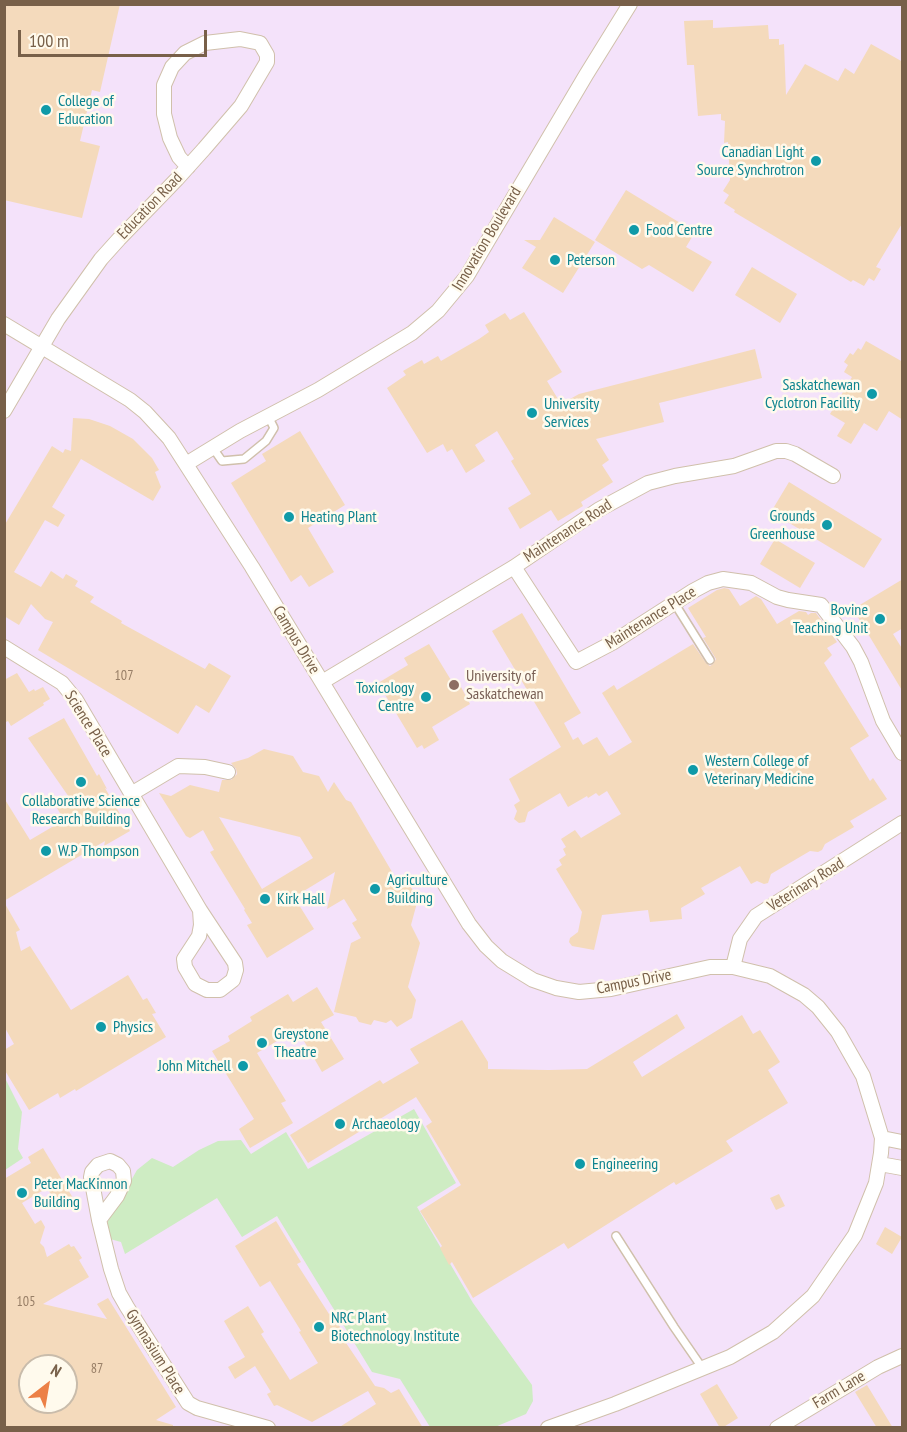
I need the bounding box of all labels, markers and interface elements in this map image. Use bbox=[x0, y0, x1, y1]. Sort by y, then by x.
scale bar bbox=[21, 18, 210, 56]
text: 100 m bbox=[29, 29, 69, 52]
place label: College of Education bbox=[58, 91, 114, 129]
marker: College of Education bbox=[39, 103, 53, 117]
place label: Canadian Light Source Synchrotron bbox=[697, 142, 804, 180]
marker: Canadian Light Source Synchrotron bbox=[809, 154, 823, 168]
street label: Education Road bbox=[113, 169, 187, 243]
street label: Innovation Boulevard bbox=[448, 184, 526, 294]
place label: Food Centre bbox=[646, 220, 713, 240]
marker: Food Centre bbox=[627, 223, 641, 237]
place label: Peterson bbox=[567, 250, 615, 270]
marker: Peterson bbox=[548, 253, 562, 267]
place label: Saskatchewan Cyclotron Facility bbox=[765, 375, 860, 413]
marker: Saskatchewan Cyclotron Facility bbox=[865, 387, 879, 401]
place label: University Services bbox=[544, 394, 599, 432]
marker: University Services bbox=[525, 406, 539, 420]
street label: Maintenance Road bbox=[520, 495, 616, 567]
place label: Grounds Greenhouse bbox=[750, 506, 815, 544]
place label: Heating Plant bbox=[301, 507, 377, 527]
marker: Heating Plant bbox=[282, 510, 296, 524]
marker: Grounds Greenhouse bbox=[820, 518, 834, 532]
street label: Maintenance Place bbox=[602, 583, 700, 653]
place label: Bovine Teaching Unit bbox=[793, 600, 868, 638]
street label: Campus Drive bbox=[268, 603, 324, 677]
marker: Bovine Teaching Unit bbox=[873, 612, 887, 626]
place label: University of Saskatchewan bbox=[466, 666, 544, 704]
house number: 107 bbox=[115, 668, 133, 684]
place label: Toxicology Centre bbox=[356, 678, 414, 716]
marker: University of Saskatchewan bbox=[447, 678, 461, 692]
street label: Science Place bbox=[60, 687, 116, 761]
marker: Toxicology Centre bbox=[419, 690, 433, 704]
place label: Western College of Veterinary Medicine bbox=[705, 751, 814, 789]
marker: Western College of Veterinary Medicine bbox=[686, 763, 700, 777]
marker: Collaborative Science Research Building bbox=[74, 775, 88, 789]
place label: Collaborative Science Research Building bbox=[22, 791, 140, 829]
place label: W.P Thompson bbox=[58, 841, 139, 861]
marker: W.P Thompson bbox=[39, 844, 53, 858]
street label: Veterinary Road bbox=[764, 854, 848, 916]
place label: Agriculture Building bbox=[387, 870, 448, 908]
marker: Agriculture Building bbox=[368, 882, 382, 896]
place label: Kirk Hall bbox=[277, 889, 325, 909]
marker: Kirk Hall bbox=[258, 892, 272, 906]
street label: Campus Drive bbox=[595, 965, 673, 999]
place label: Physics bbox=[113, 1017, 153, 1037]
marker: Physics bbox=[94, 1020, 108, 1034]
place label: Greystone Theatre bbox=[274, 1024, 329, 1062]
marker: Greystone Theatre bbox=[255, 1036, 269, 1050]
place label: John Mitchell bbox=[158, 1056, 231, 1076]
marker: John Mitchell bbox=[236, 1059, 250, 1073]
place label: Archaeology bbox=[352, 1114, 420, 1134]
marker: Archaeology bbox=[333, 1117, 347, 1131]
place label: Engineering bbox=[592, 1154, 658, 1174]
marker: Engineering bbox=[573, 1157, 587, 1171]
place label: Peter MacKinnon Building bbox=[34, 1174, 128, 1212]
marker: Peter MacKinnon Building bbox=[15, 1186, 29, 1200]
house number: 105 bbox=[17, 1294, 35, 1310]
street label: Gymnasium Place bbox=[121, 1306, 189, 1398]
place label: NRC Plant Biotechnology Institute bbox=[331, 1308, 460, 1346]
marker: NRC Plant Biotechnology Institute bbox=[312, 1320, 326, 1334]
north arrow bbox=[18, 1354, 78, 1414]
text: N bbox=[47, 1359, 65, 1381]
house number: 87 bbox=[91, 1361, 103, 1377]
street label: Farm Lane bbox=[809, 1367, 869, 1413]

